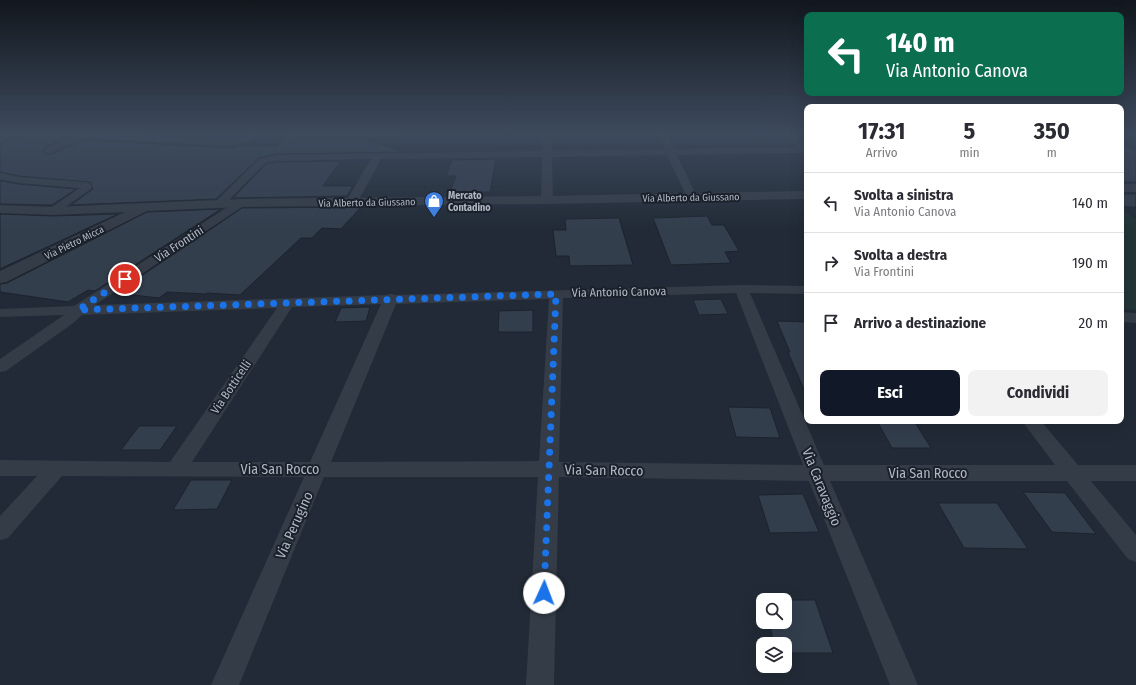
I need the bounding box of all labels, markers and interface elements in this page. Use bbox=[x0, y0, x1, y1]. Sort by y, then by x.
text: 140 m bbox=[886, 26, 955, 59]
icon: left bbox=[820, 28, 872, 80]
text: Via Antonio Canova bbox=[886, 60, 1028, 82]
text: 17:31 bbox=[858, 117, 905, 145]
text: 5 bbox=[964, 117, 975, 145]
text: 350 bbox=[1034, 117, 1070, 145]
text: Arrivo bbox=[866, 145, 898, 160]
text: min bbox=[959, 145, 980, 160]
text: m bbox=[1047, 145, 1057, 160]
text: Svolta a sinistra bbox=[854, 186, 954, 204]
shop icon: Mercato Contadino bbox=[423, 190, 445, 218]
place label: Mercato Contadino bbox=[448, 190, 491, 214]
street label: Via Alberto da Giussano bbox=[642, 191, 740, 205]
icon: left bbox=[820, 192, 842, 214]
text: 140 m bbox=[1072, 194, 1108, 212]
street label: Via Alberto da Giussano bbox=[318, 196, 416, 210]
text: Via Antonio Canova bbox=[854, 204, 956, 219]
street label: Via Pietro Micca bbox=[43, 223, 106, 262]
street label: Via Frontini bbox=[152, 223, 206, 265]
text: Svolta a destra bbox=[854, 246, 947, 264]
icon: right bbox=[820, 252, 842, 274]
text: 190 m bbox=[1072, 254, 1108, 272]
pin bbox=[108, 262, 142, 296]
text: Via Frontini bbox=[854, 264, 914, 279]
icon: arrive bbox=[114, 268, 136, 290]
street label: Via Antonio Canova bbox=[572, 284, 666, 300]
icon: arrive bbox=[820, 312, 842, 334]
text: Arrivo a destinazione bbox=[854, 314, 986, 332]
text: 20 m bbox=[1079, 314, 1108, 332]
street label: Via Botticelli bbox=[208, 357, 254, 417]
button: Esci bbox=[820, 370, 960, 416]
button: Condividi bbox=[968, 370, 1108, 416]
street label: Via Caravaggio bbox=[798, 446, 845, 529]
street label: Via San Rocco bbox=[241, 461, 319, 478]
street label: Via San Rocco bbox=[564, 461, 644, 480]
street label: Via San Rocco bbox=[889, 465, 967, 482]
street label: Via Perugino bbox=[272, 489, 317, 561]
position arrow bbox=[523, 572, 565, 614]
map controls bbox=[756, 593, 792, 673]
button: search bbox=[756, 593, 792, 629]
button: layers bbox=[756, 637, 792, 673]

